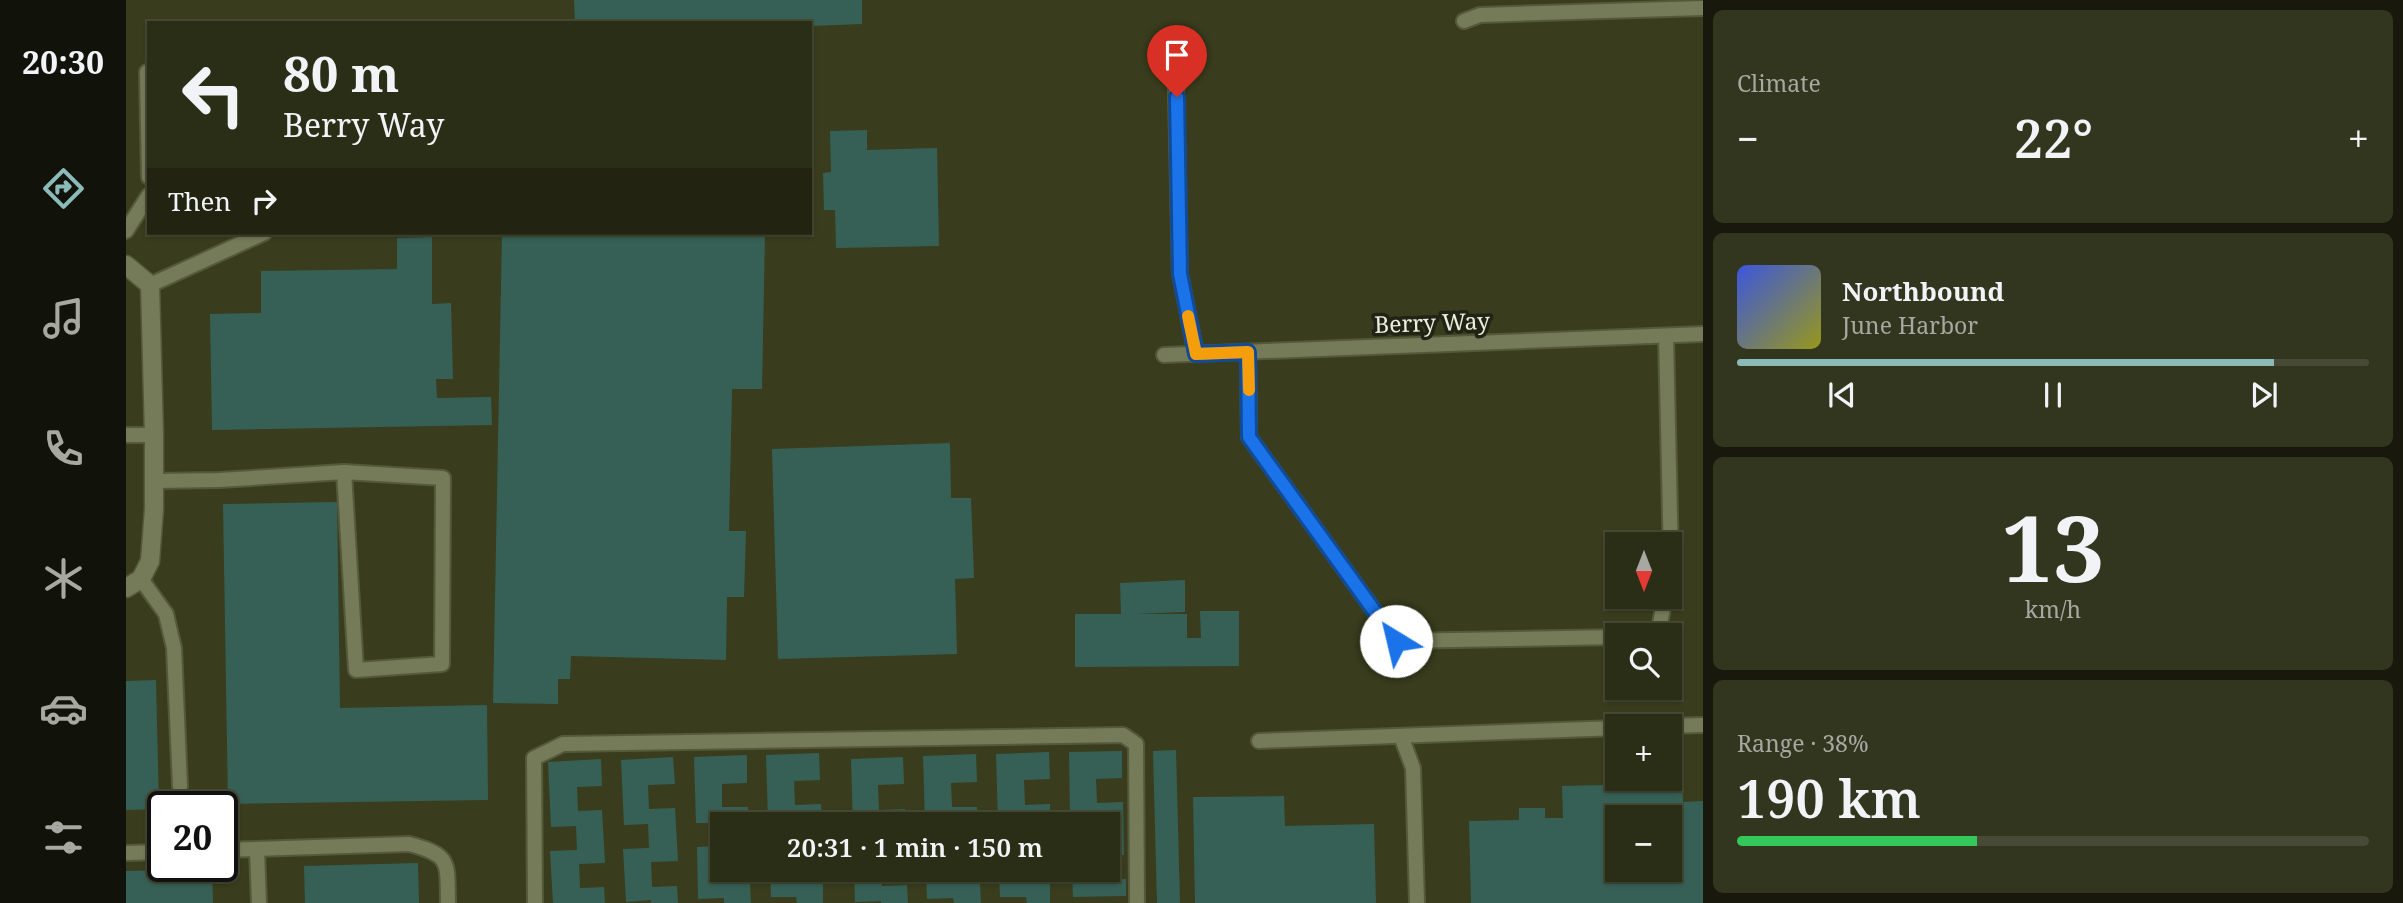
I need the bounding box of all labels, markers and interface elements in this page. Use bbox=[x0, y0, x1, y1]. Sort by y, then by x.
pin bbox=[1147, 25, 1207, 97]
icon: arrive bbox=[1158, 36, 1196, 74]
text: 20:30 bbox=[22, 40, 104, 83]
text: 80 m bbox=[283, 40, 399, 106]
icon: left bbox=[168, 49, 259, 140]
text: Climate bbox=[1737, 67, 1821, 99]
text: 22° bbox=[2014, 102, 2093, 173]
text: Berry Way bbox=[283, 103, 444, 146]
text: − bbox=[1737, 112, 1759, 164]
text: + bbox=[2348, 112, 2369, 164]
icon: directions bbox=[39, 164, 88, 213]
icon: right bbox=[245, 182, 283, 220]
text: Then bbox=[168, 183, 231, 219]
text: Northbound bbox=[1842, 273, 2004, 309]
icon: music bbox=[39, 294, 88, 343]
street label: Berry Way bbox=[1374, 304, 1490, 340]
text: June Harbor bbox=[1842, 309, 1978, 341]
icon: previous bbox=[1823, 376, 1861, 414]
icon: pause bbox=[2034, 376, 2072, 414]
icon: next bbox=[2245, 376, 2283, 414]
icon: phone bbox=[39, 424, 88, 473]
text: 13 bbox=[2002, 485, 2104, 609]
north arrow bbox=[1605, 532, 1682, 609]
map controls bbox=[1605, 532, 1682, 882]
icon: climate bbox=[39, 554, 88, 603]
text: km/h bbox=[2025, 593, 2081, 625]
position arrow bbox=[1359, 604, 1433, 678]
button: search bbox=[1605, 623, 1682, 700]
icon: car bbox=[39, 684, 88, 733]
button: + bbox=[1605, 714, 1682, 791]
text: Range · 38% bbox=[1737, 727, 1869, 759]
text: 190 km bbox=[1737, 762, 1921, 833]
speed limit sign: 20 bbox=[147, 791, 238, 882]
button: − bbox=[1605, 805, 1682, 882]
icon: filters bbox=[39, 813, 88, 862]
text: 20:31 · 1 min · 150 m bbox=[787, 829, 1043, 865]

